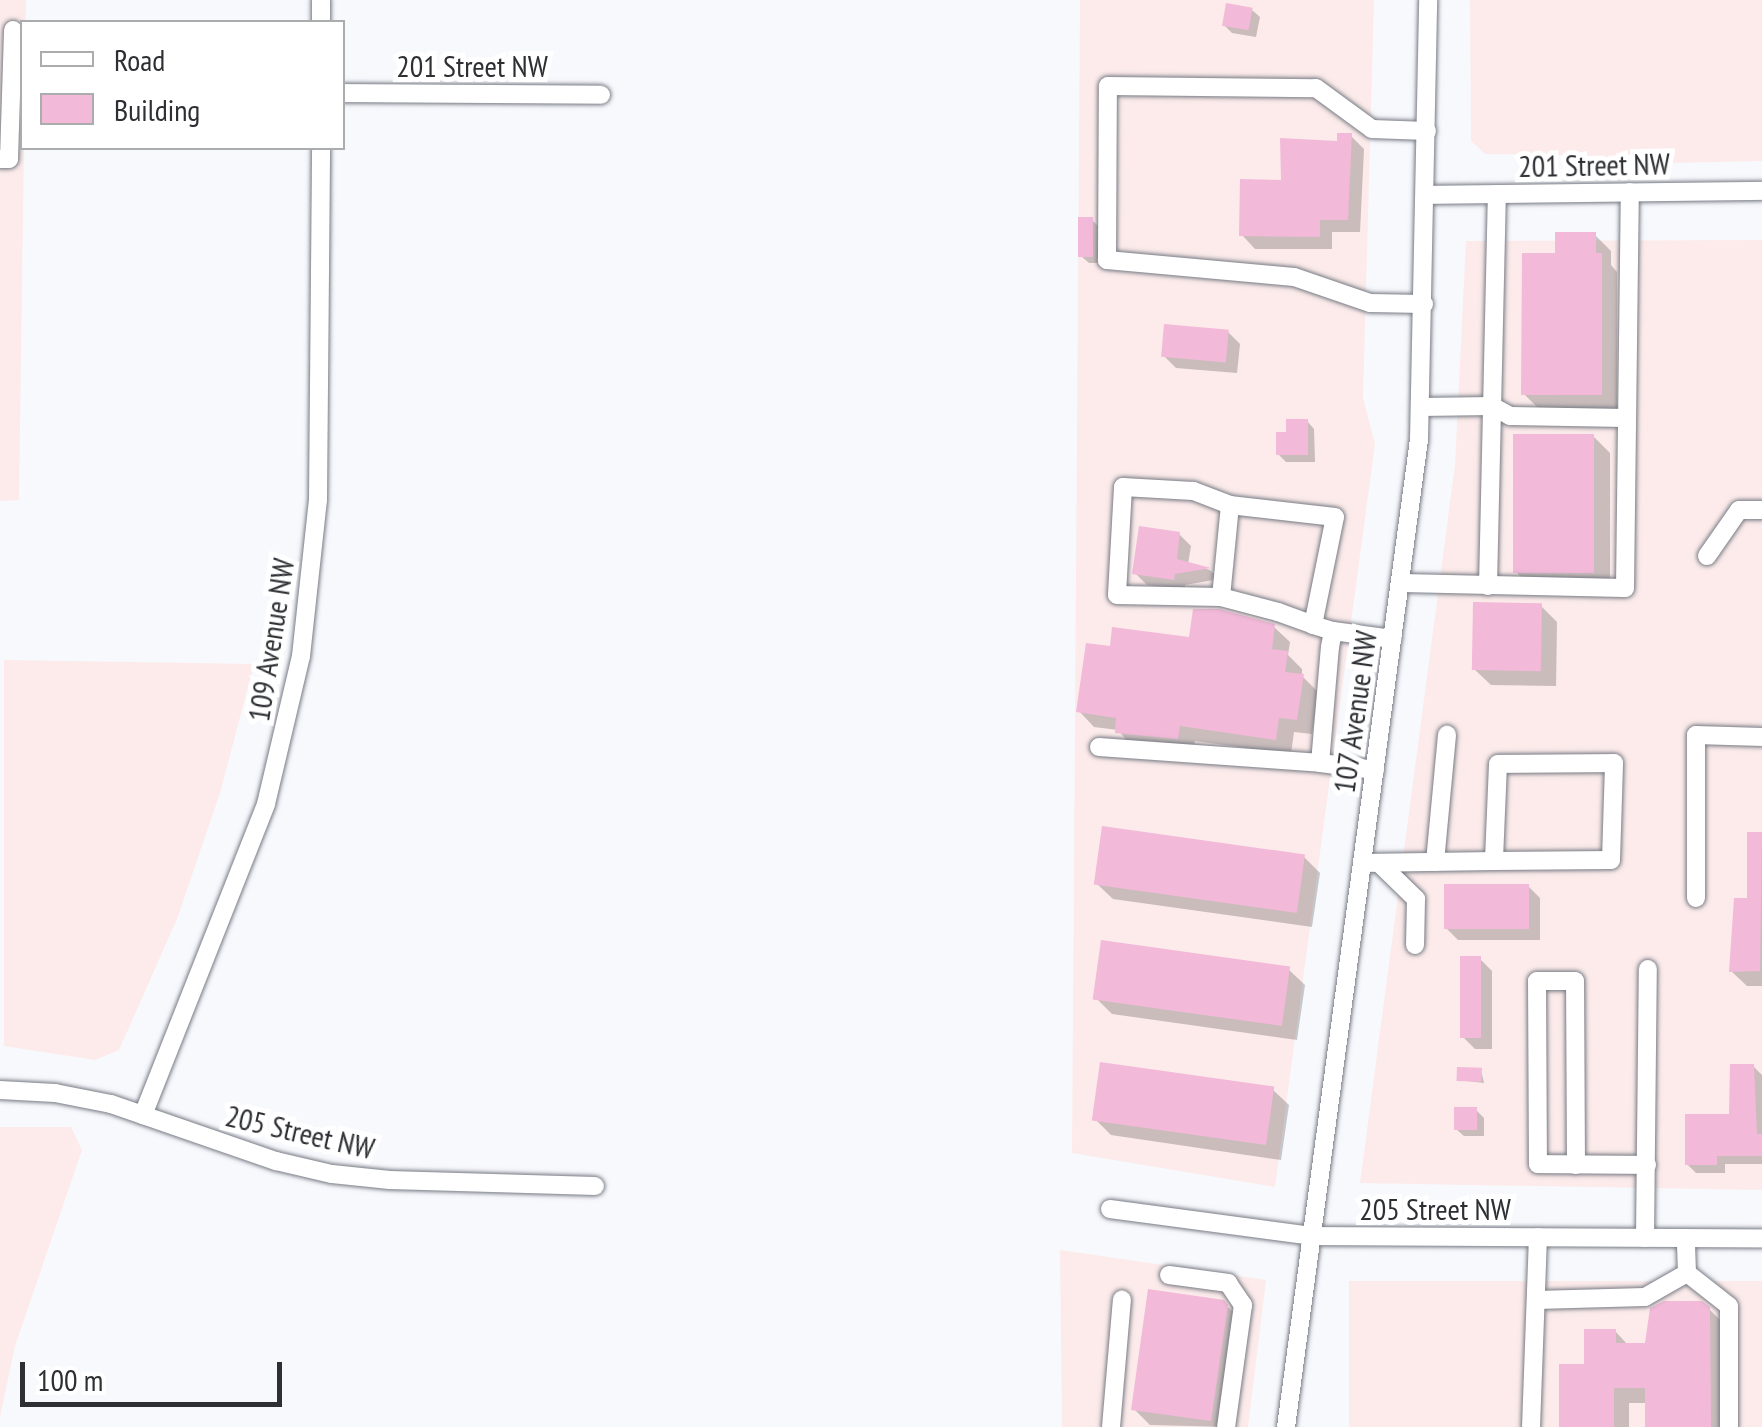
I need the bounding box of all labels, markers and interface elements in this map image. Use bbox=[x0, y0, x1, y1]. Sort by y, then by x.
legend bbox=[20, 20, 345, 150]
text: Road bbox=[114, 40, 165, 79]
street label: 201 Street NW bbox=[396, 48, 548, 84]
text: Building bbox=[114, 90, 200, 129]
street label: 201 Street NW bbox=[1518, 146, 1670, 184]
street label: 109 Avenue NW bbox=[240, 556, 302, 724]
street label: 107 Avenue NW bbox=[1326, 628, 1384, 796]
street label: 205 Street NW bbox=[222, 1097, 378, 1167]
street label: 205 Street NW bbox=[1359, 1191, 1511, 1227]
scale bar bbox=[25, 1342, 288, 1404]
text: 100 m bbox=[37, 1360, 103, 1399]

